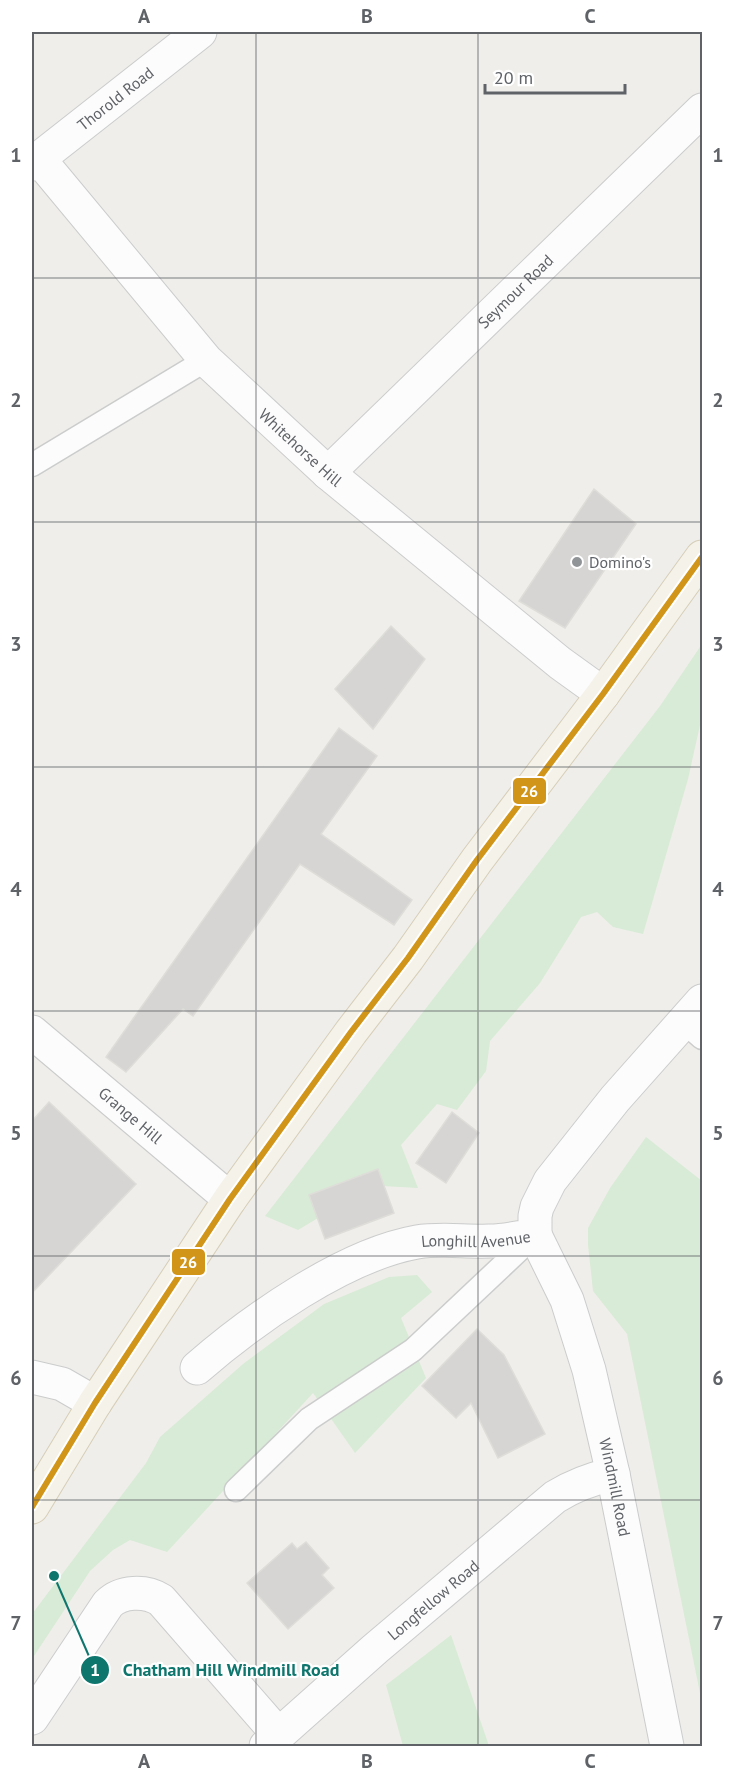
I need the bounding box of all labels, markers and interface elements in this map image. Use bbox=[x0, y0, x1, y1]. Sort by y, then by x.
text: A bbox=[138, 3, 151, 29]
text: B bbox=[361, 3, 373, 29]
text: C bbox=[584, 3, 596, 29]
scale bar bbox=[485, 57, 624, 95]
street label: Thorold Road bbox=[73, 62, 158, 135]
text: 20 m bbox=[494, 66, 533, 89]
text: 1 bbox=[10, 142, 22, 168]
text: 1 bbox=[712, 142, 724, 168]
street label: Seymour Road bbox=[473, 250, 557, 332]
text: 2 bbox=[10, 387, 22, 413]
text: 2 bbox=[712, 387, 724, 413]
street label: Whitehorse Hill bbox=[255, 404, 347, 491]
place label: Domino's bbox=[589, 552, 651, 572]
marker: Domino's bbox=[570, 555, 584, 569]
text: 3 bbox=[10, 631, 22, 657]
text: 3 bbox=[712, 631, 724, 657]
line badge: 26 bbox=[512, 777, 547, 805]
text: 26 bbox=[520, 781, 538, 801]
text: 4 bbox=[10, 876, 22, 902]
text: 4 bbox=[712, 876, 724, 902]
street label: Grange Hill bbox=[95, 1083, 167, 1148]
text: 5 bbox=[10, 1120, 22, 1146]
text: 5 bbox=[712, 1120, 724, 1146]
street label: Longhill Avenue bbox=[420, 1226, 532, 1251]
line badge: 26 bbox=[171, 1248, 206, 1276]
text: 26 bbox=[179, 1252, 197, 1272]
text: 6 bbox=[10, 1365, 22, 1391]
text: 6 bbox=[712, 1365, 724, 1391]
street label: Windmill Road bbox=[595, 1436, 635, 1538]
street label: Longfellow Road bbox=[383, 1556, 483, 1644]
text: 7 bbox=[10, 1610, 22, 1636]
text: 7 bbox=[712, 1610, 724, 1636]
callout: Chatham Hill Windmill Road bbox=[80, 1652, 351, 1688]
text: 1 bbox=[90, 1658, 100, 1681]
text: Chatham Hill Windmill Road bbox=[123, 1658, 339, 1681]
text: A bbox=[138, 1748, 151, 1774]
text: B bbox=[361, 1748, 373, 1774]
text: C bbox=[584, 1748, 596, 1774]

